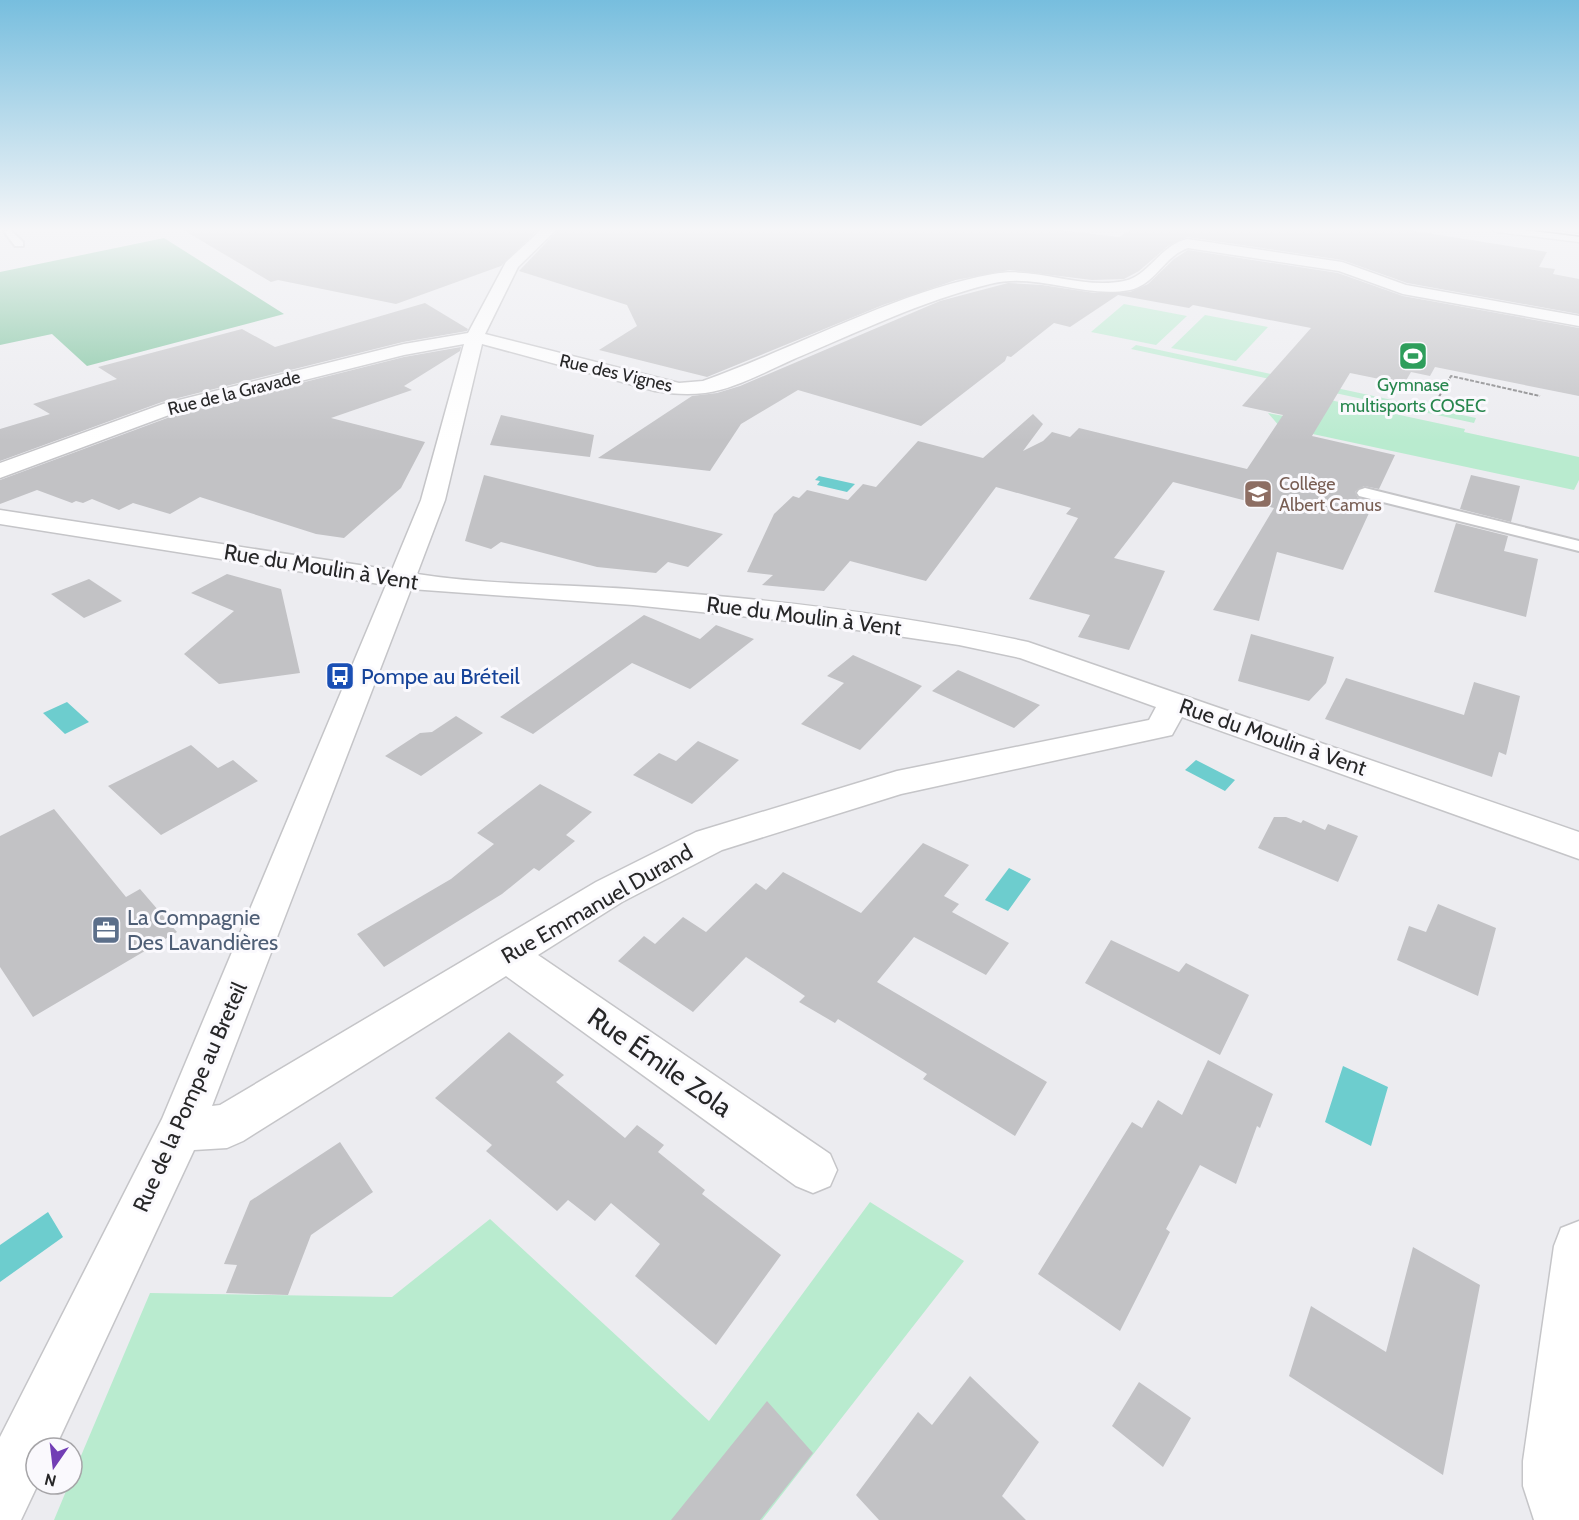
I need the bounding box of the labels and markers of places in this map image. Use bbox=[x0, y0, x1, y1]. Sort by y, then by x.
sports icon: Gymnase multisports COSEC bbox=[1397, 340, 1429, 372]
place label: Gymnase multisports COSEC bbox=[1340, 374, 1486, 417]
place label: Collège Albert Camus bbox=[1279, 473, 1382, 516]
school or university icon: Collège Albert Camus bbox=[1242, 478, 1274, 510]
bus stop icon: Pompe au Bréteil bbox=[324, 660, 356, 692]
place label: Pompe au Bréteil bbox=[361, 663, 520, 690]
place label: La Compagnie Des Lavandières bbox=[127, 904, 278, 956]
office icon: La Compagnie Des Lavandières bbox=[90, 914, 122, 946]

